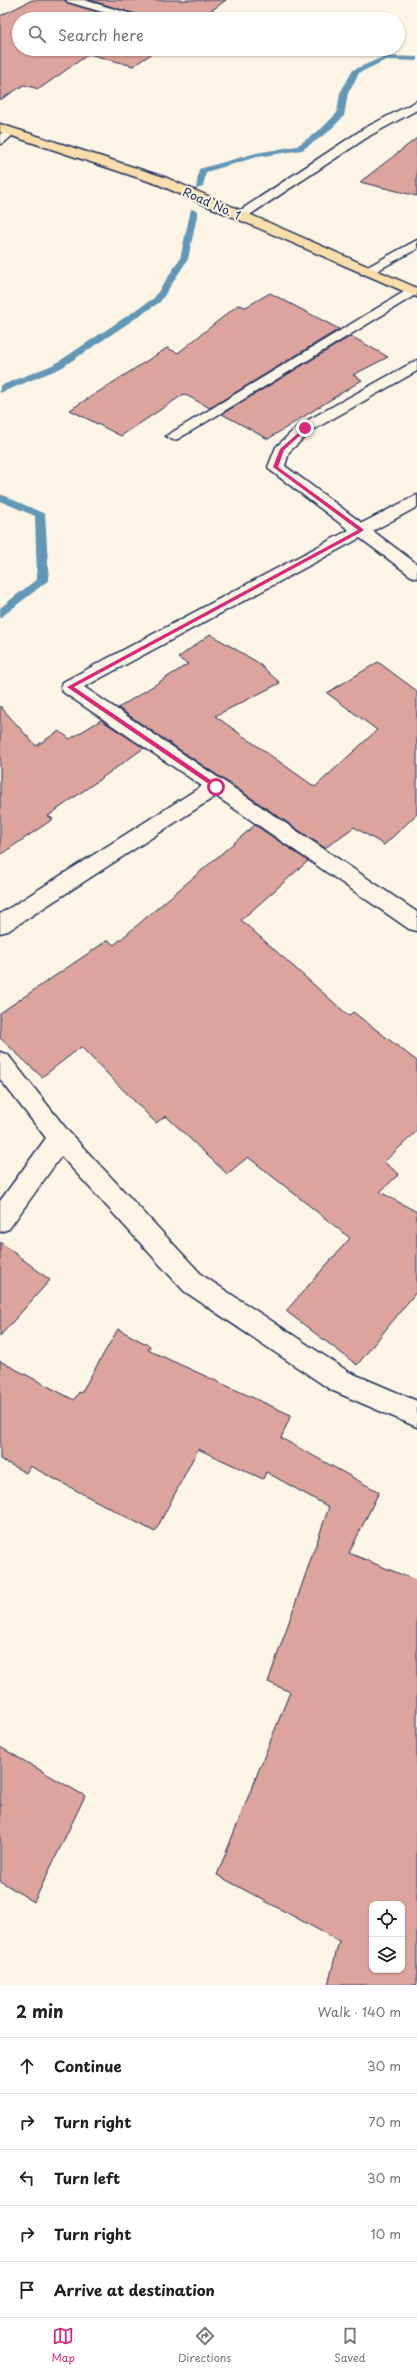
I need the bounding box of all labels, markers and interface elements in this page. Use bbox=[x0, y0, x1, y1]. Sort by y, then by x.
search box bbox=[12, 12, 405, 56]
icon: search bbox=[26, 23, 48, 45]
text: Search here bbox=[58, 23, 144, 46]
street label: Road No. 1 bbox=[180, 182, 244, 224]
route end bbox=[296, 419, 314, 437]
route start bbox=[207, 778, 225, 796]
map controls bbox=[369, 1901, 405, 1973]
button: locate bbox=[369, 1901, 405, 1937]
button: layers bbox=[369, 1937, 405, 1973]
text: 2 min bbox=[16, 1998, 63, 2024]
text: Walk · 140 m bbox=[318, 2002, 401, 2021]
text: Continue bbox=[54, 2054, 122, 2077]
icon: ahead bbox=[16, 2055, 38, 2077]
text: 30 m bbox=[367, 2056, 401, 2075]
text: Turn right bbox=[54, 2110, 131, 2133]
icon: right bbox=[16, 2111, 38, 2133]
text: 70 m bbox=[368, 2112, 401, 2131]
text: Turn left bbox=[54, 2166, 120, 2189]
icon: left bbox=[16, 2167, 38, 2189]
text: 30 m bbox=[367, 2168, 401, 2187]
text: Turn right bbox=[54, 2222, 131, 2245]
icon: right bbox=[16, 2223, 38, 2245]
text: 10 m bbox=[371, 2224, 401, 2243]
text: Arrive at destination bbox=[54, 2278, 215, 2301]
icon: arrive bbox=[16, 2279, 38, 2301]
tab: Map bbox=[51, 2325, 75, 2366]
tab: Directions bbox=[178, 2325, 231, 2366]
tab: Saved bbox=[334, 2325, 366, 2366]

